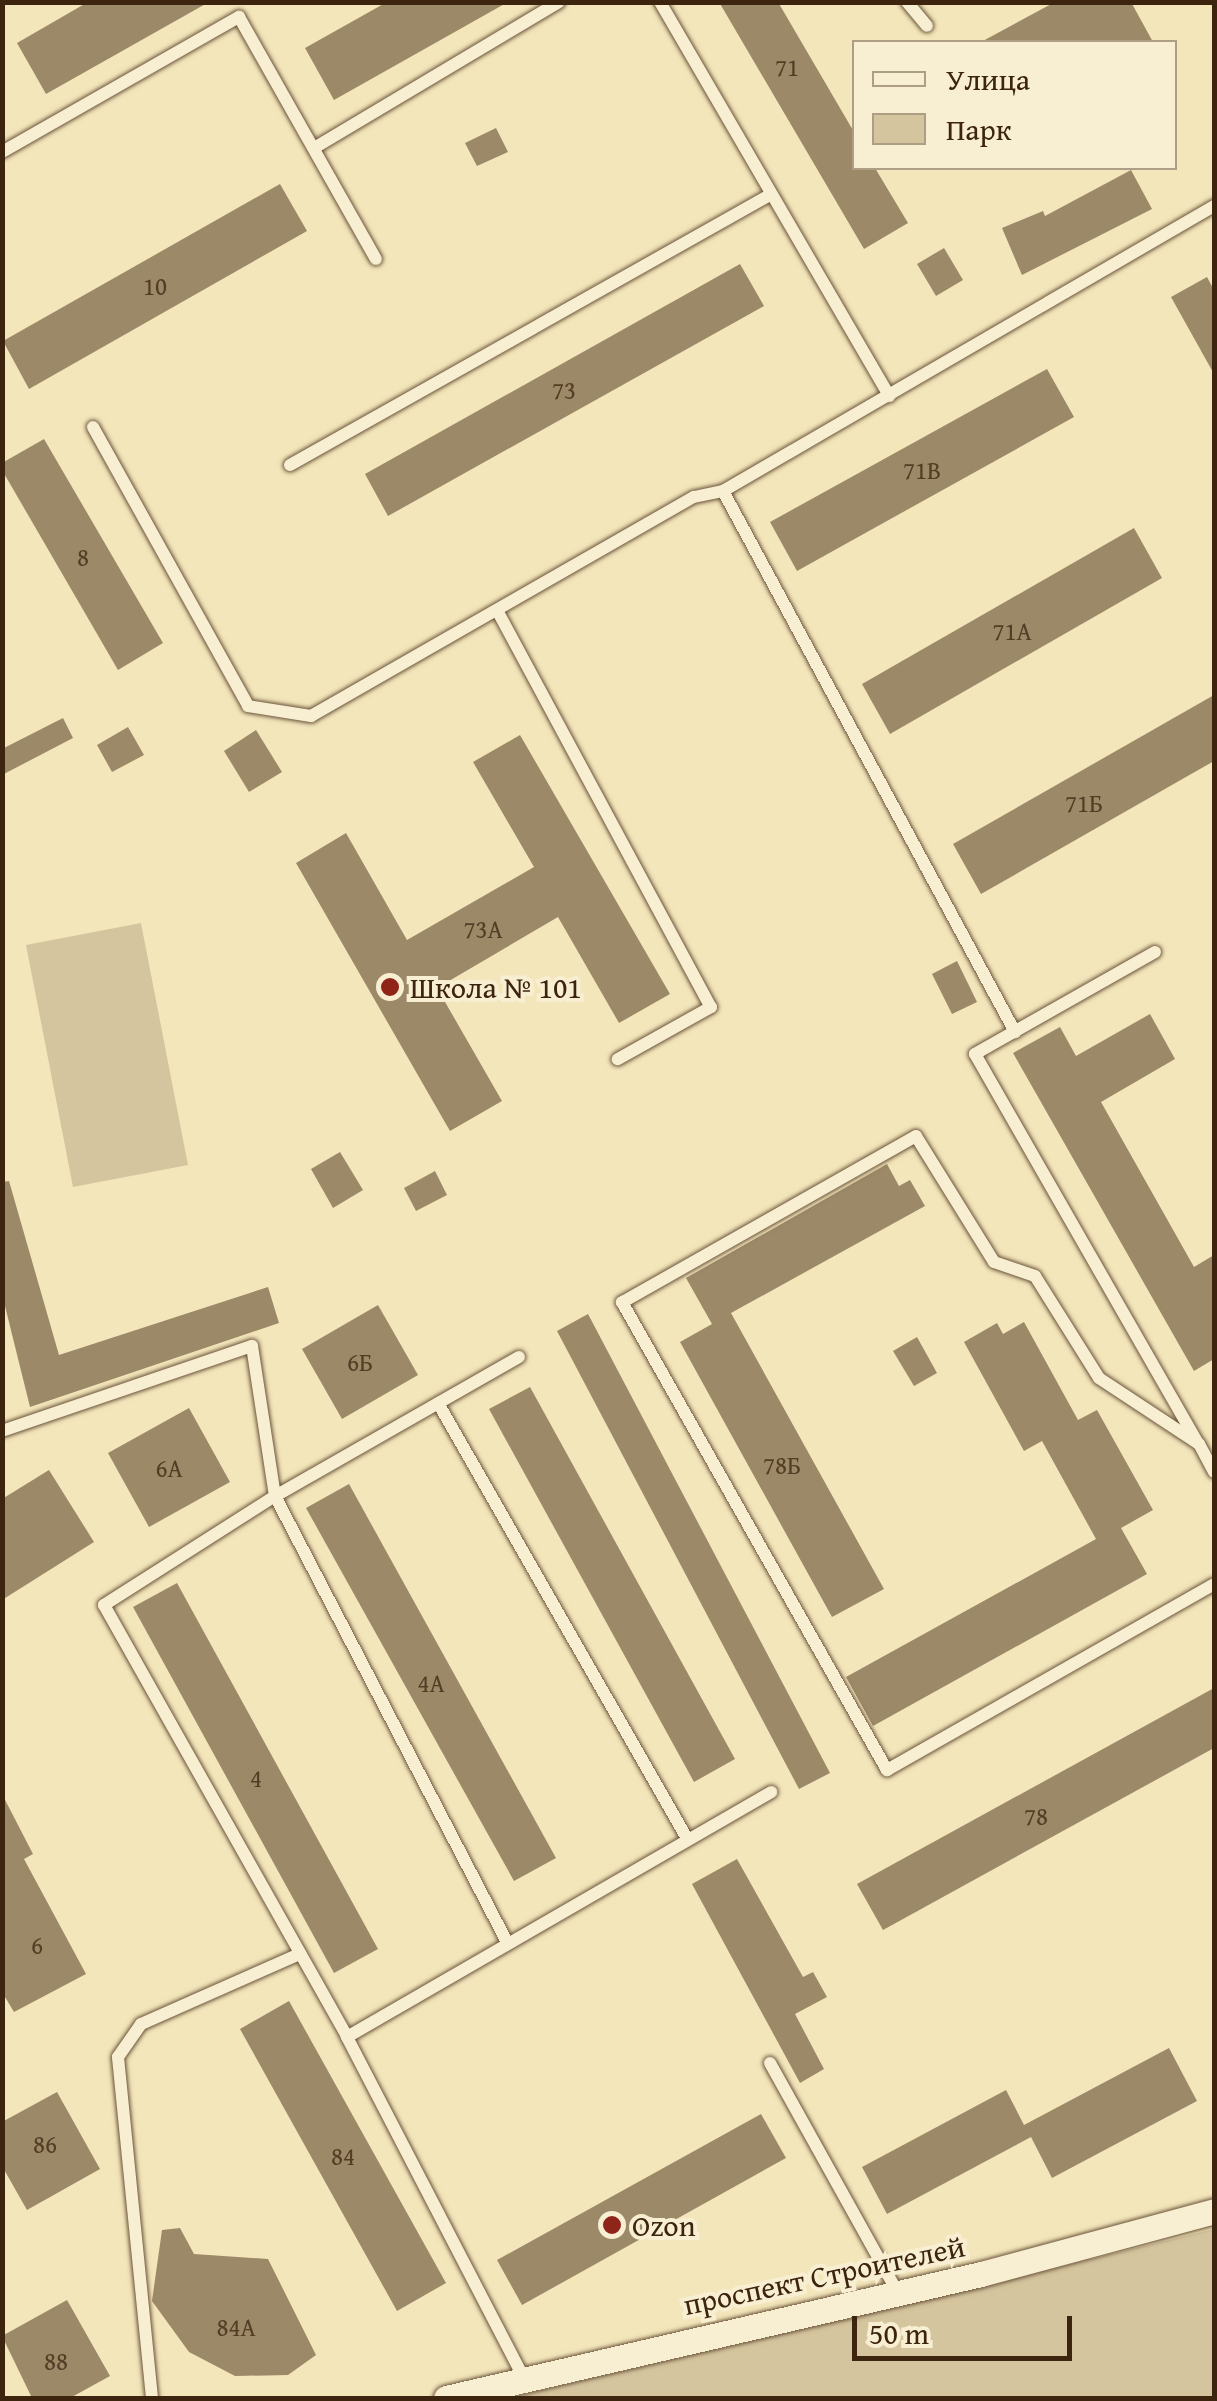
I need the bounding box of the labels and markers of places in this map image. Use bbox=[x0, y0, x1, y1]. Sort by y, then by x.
place label: Школа № 101 bbox=[410, 969, 582, 1005]
marker: Школа № 101 bbox=[379, 976, 401, 998]
place label: Ozon bbox=[632, 2207, 696, 2243]
marker: Ozon bbox=[601, 2214, 623, 2236]

